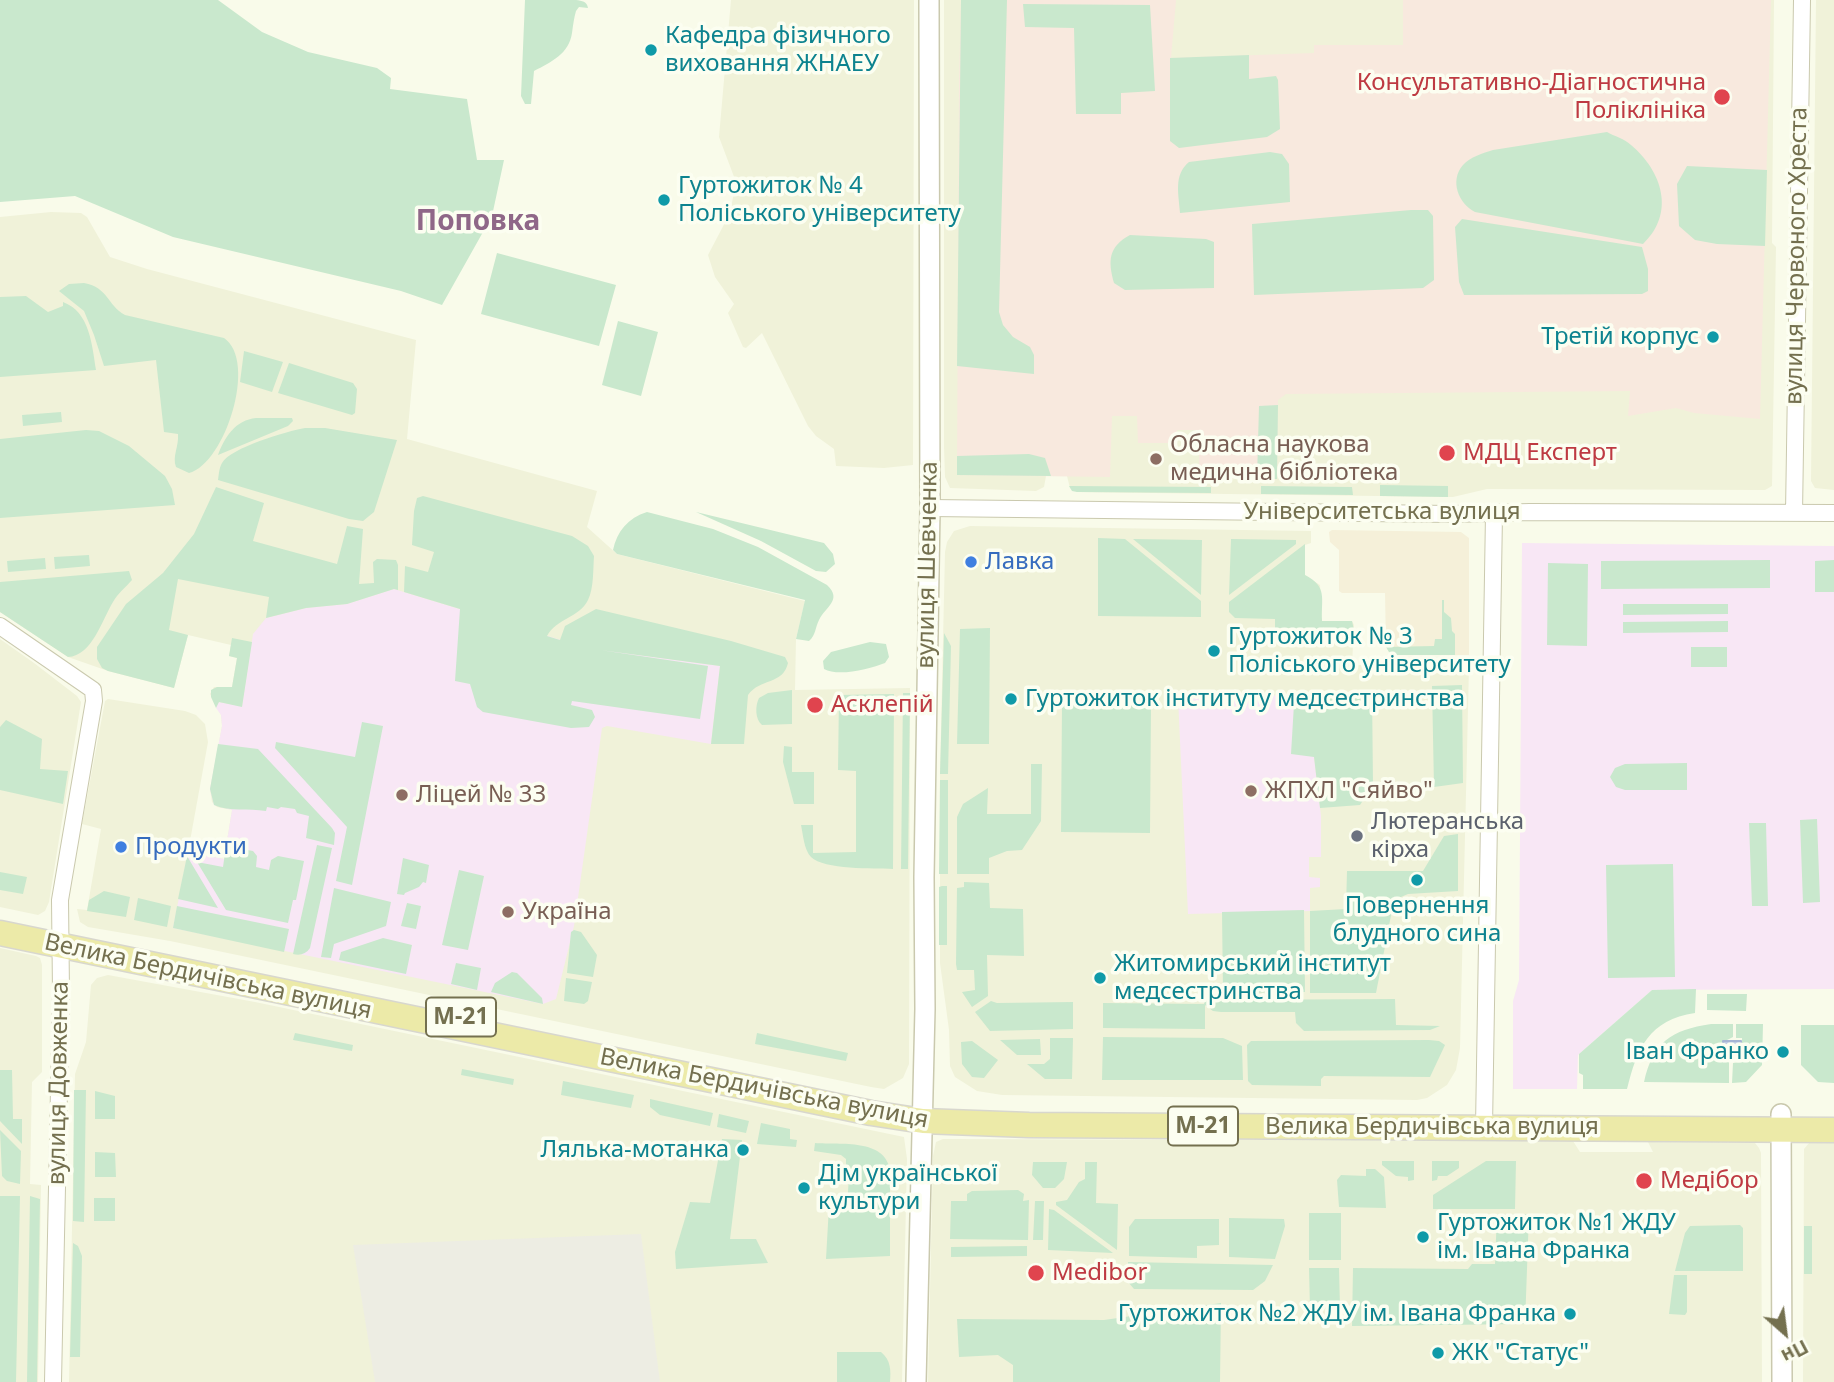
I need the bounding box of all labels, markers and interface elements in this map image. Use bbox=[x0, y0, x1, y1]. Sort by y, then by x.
place label: Кафедра фізичного виховання ЖНАЕУ bbox=[665, 22, 891, 78]
marker: Кафедра фізичного виховання ЖНАЕУ bbox=[643, 42, 659, 58]
place label: Консультативно-Діагностична Поліклініка bbox=[1357, 69, 1706, 125]
marker: Консультативно-Діагностична Поліклініка bbox=[1712, 87, 1732, 107]
street label: вулиця Червоного Хреста bbox=[1780, 107, 1814, 405]
place label: Гуртожиток № 4 Поліського університету bbox=[678, 172, 961, 228]
marker: Гуртожиток № 4 Поліського університету bbox=[656, 192, 672, 208]
district label: Поповка bbox=[416, 205, 540, 239]
place label: Третій корпус bbox=[1541, 323, 1699, 351]
marker: Третій корпус bbox=[1705, 329, 1721, 345]
place label: Обласна наукова медична бібліотека bbox=[1170, 431, 1398, 487]
place label: МДЦ Експерт bbox=[1463, 439, 1617, 467]
marker: МДЦ Експерт bbox=[1437, 443, 1457, 463]
marker: Обласна наукова медична бібліотека bbox=[1148, 451, 1164, 467]
street label: вулиця Шевченка bbox=[912, 461, 944, 669]
street label: Університетська вулиця bbox=[1244, 498, 1520, 526]
place label: Лавка bbox=[985, 548, 1054, 576]
marker: Лавка bbox=[963, 554, 979, 570]
place label: Гуртожиток № 3 Поліського університету bbox=[1228, 623, 1511, 679]
marker: Гуртожиток № 3 Поліського університету bbox=[1206, 643, 1222, 659]
place label: Гуртожиток інституту медсестринства bbox=[1025, 685, 1465, 713]
place label: Асклепій bbox=[831, 691, 934, 719]
marker: Гуртожиток інституту медсестринства bbox=[1003, 691, 1019, 707]
marker: Асклепій bbox=[805, 695, 825, 715]
place label: ЖПХЛ "Сяйво" bbox=[1265, 777, 1433, 805]
place label: Ліцей № 33 bbox=[416, 781, 546, 809]
marker: ЖПХЛ "Сяйво" bbox=[1243, 783, 1259, 799]
marker: Ліцей № 33 bbox=[394, 787, 410, 803]
place label: Лютеранська кірха bbox=[1371, 808, 1524, 864]
marker: Лютеранська кірха bbox=[1349, 828, 1365, 844]
place label: Продукти bbox=[135, 833, 247, 861]
marker: Продукти bbox=[113, 839, 129, 855]
marker: Повернення блудного сина bbox=[1409, 872, 1425, 888]
place label: Повернення блудного сина bbox=[1333, 892, 1501, 948]
place label: Україна bbox=[522, 898, 611, 926]
marker: Україна bbox=[500, 904, 516, 920]
street label: Велика Бердичівська вулиця bbox=[42, 928, 374, 1026]
place label: Житомирський інститут медсестринства bbox=[1114, 950, 1391, 1006]
marker: Житомирський інститут медсестринства bbox=[1092, 970, 1108, 986]
street label: вулиця Довженка bbox=[43, 981, 75, 1185]
road number: М-21 bbox=[426, 998, 496, 1036]
place label: Іван Франко bbox=[1626, 1038, 1769, 1066]
street label: Велика Бердичівська вулиця bbox=[597, 1043, 931, 1135]
marker: Іван Франко bbox=[1775, 1044, 1791, 1060]
road number: М-21 bbox=[1168, 1106, 1238, 1146]
street label: Велика Бердичівська вулиця bbox=[1265, 1113, 1599, 1141]
place label: Лялька-мотанка bbox=[541, 1136, 729, 1164]
marker: Лялька-мотанка bbox=[735, 1142, 751, 1158]
place label: Дім української культури bbox=[818, 1160, 998, 1216]
place label: Медібор bbox=[1660, 1167, 1759, 1195]
marker: Медібор bbox=[1634, 1171, 1654, 1191]
marker: Дім української культури bbox=[796, 1180, 812, 1196]
place label: Гуртожиток №1 ЖДУ ім. Івана Франка bbox=[1437, 1209, 1676, 1265]
marker: Гуртожиток №1 ЖДУ ім. Івана Франка bbox=[1415, 1229, 1431, 1245]
place label: Medibor bbox=[1052, 1259, 1147, 1287]
marker: Medibor bbox=[1026, 1263, 1046, 1283]
north arrow bbox=[1750, 1298, 1820, 1368]
place label: Гуртожиток №2 ЖДУ ім. Івана Франка bbox=[1118, 1300, 1556, 1328]
marker: Гуртожиток №2 ЖДУ ім. Івана Франка bbox=[1562, 1306, 1578, 1322]
text: Пн bbox=[1777, 1334, 1813, 1369]
place label: ЖК "Статус" bbox=[1452, 1339, 1589, 1367]
marker: ЖК "Статус" bbox=[1430, 1345, 1446, 1361]

